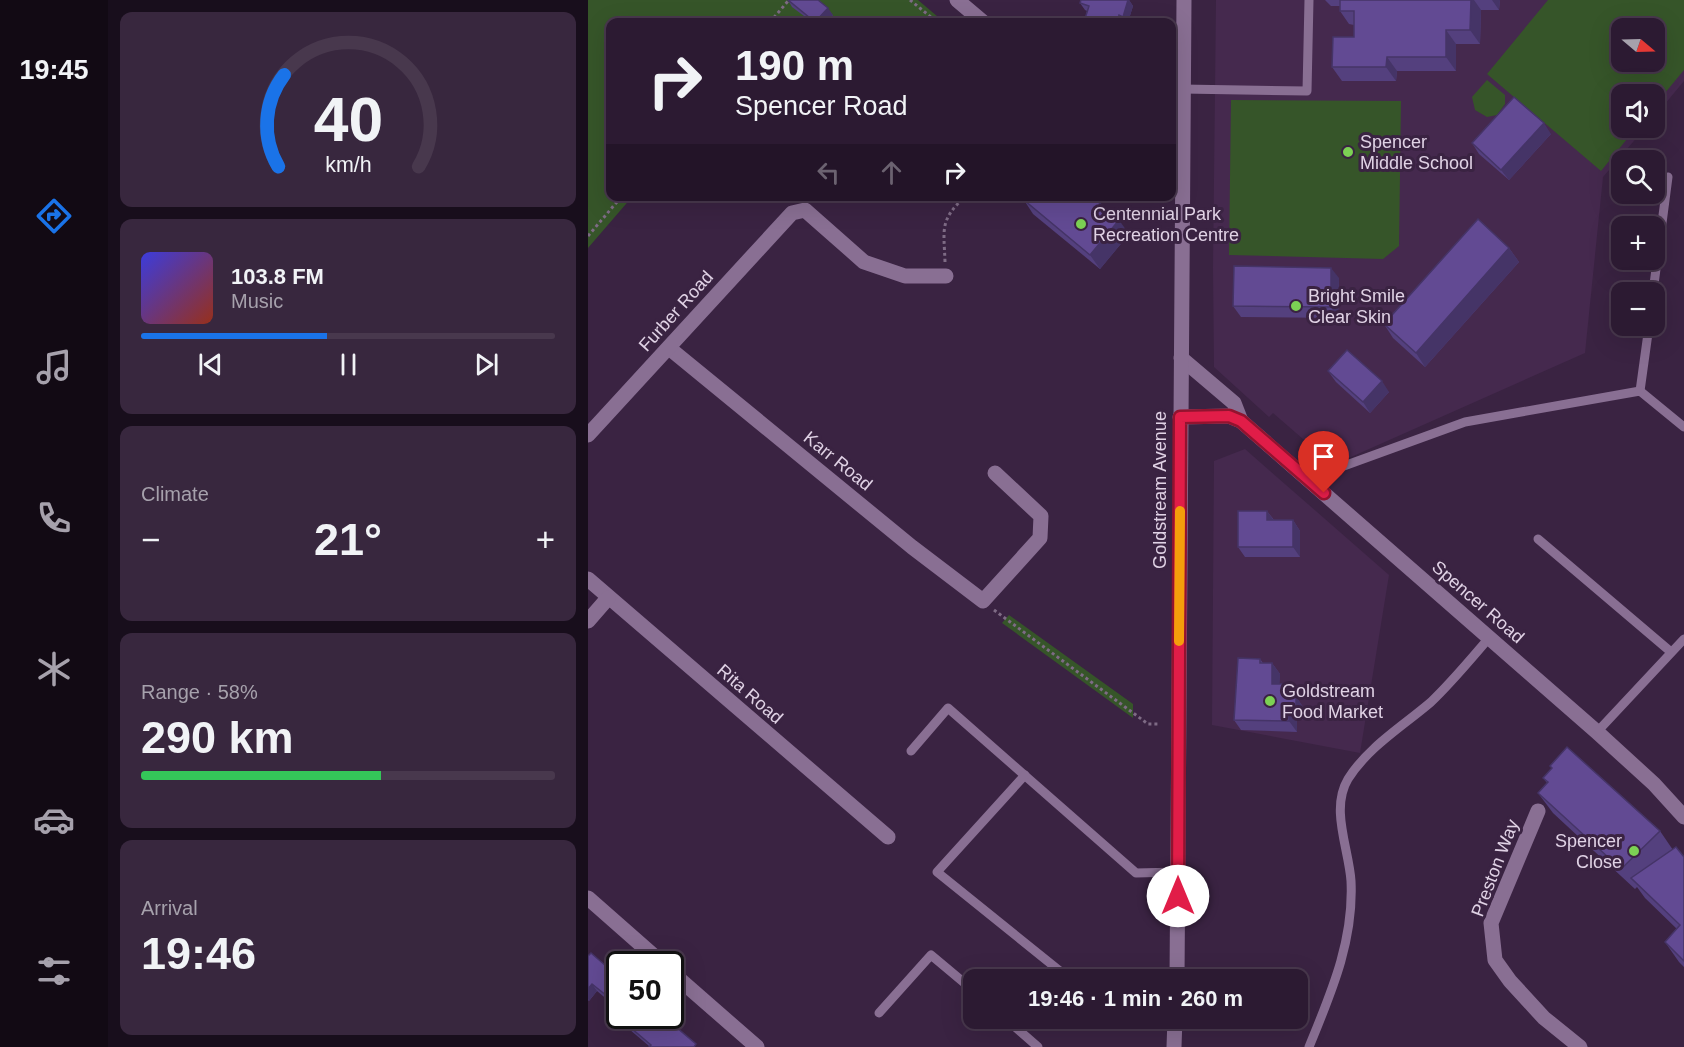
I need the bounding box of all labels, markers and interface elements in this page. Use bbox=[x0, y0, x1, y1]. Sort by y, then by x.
north arrow bbox=[1611, 18, 1665, 72]
map controls bbox=[1611, 18, 1665, 336]
icon: right bbox=[636, 42, 714, 120]
text: 190 m bbox=[735, 42, 854, 89]
text: 19:45 bbox=[19, 55, 89, 85]
button: sound bbox=[1611, 84, 1665, 138]
text: 40 bbox=[313, 85, 383, 154]
text: Spencer Road bbox=[735, 91, 908, 121]
place label: Spencer Middle School bbox=[1360, 132, 1473, 173]
marker: Spencer Middle School bbox=[1341, 145, 1355, 159]
button: search bbox=[1611, 150, 1665, 204]
text: km/h bbox=[325, 153, 371, 177]
icon: left bbox=[812, 156, 845, 189]
icon: ahead bbox=[875, 156, 908, 189]
icon: right bbox=[938, 156, 971, 189]
icon: directions bbox=[33, 195, 75, 237]
place label: Centennial Park Recreation Centre bbox=[1093, 204, 1239, 245]
button: + bbox=[1611, 216, 1665, 270]
marker: Centennial Park Recreation Centre bbox=[1074, 217, 1088, 231]
text: 103.8 FM bbox=[231, 264, 324, 289]
street label: Furber Road bbox=[635, 267, 717, 355]
button: − bbox=[1611, 282, 1665, 336]
place label: Bright Smile Clear Skin bbox=[1308, 286, 1405, 327]
text: Music bbox=[231, 290, 283, 312]
marker: Bright Smile Clear Skin bbox=[1289, 299, 1303, 313]
icon: music bbox=[33, 346, 75, 388]
icon: previous bbox=[194, 348, 227, 381]
icon: pause bbox=[332, 348, 365, 381]
icon: next bbox=[470, 348, 503, 381]
street label: Goldstream Avenue bbox=[1150, 411, 1170, 569]
street label: Karr Road bbox=[800, 427, 876, 495]
pin bbox=[1298, 431, 1349, 493]
icon: arrive bbox=[1307, 440, 1340, 473]
text: Climate bbox=[141, 483, 209, 505]
icon: phone bbox=[33, 497, 75, 539]
text: 21° bbox=[314, 514, 382, 565]
text: − bbox=[141, 521, 160, 558]
text: + bbox=[536, 521, 555, 558]
street label: Spencer Road bbox=[1428, 557, 1528, 647]
icon: climate bbox=[33, 648, 75, 690]
street label: Rita Road bbox=[713, 660, 787, 728]
text: Range · 58% bbox=[141, 681, 258, 703]
place label: Goldstream Food Market bbox=[1282, 681, 1383, 722]
marker: Goldstream Food Market bbox=[1263, 694, 1277, 708]
text: 290 km bbox=[141, 712, 294, 763]
icon: car bbox=[33, 799, 75, 841]
street label: Preston Way bbox=[1467, 817, 1523, 919]
place label: Spencer Close bbox=[1555, 831, 1622, 872]
marker: Spencer Close bbox=[1627, 844, 1641, 858]
position arrow bbox=[1146, 864, 1210, 928]
text: Arrival bbox=[141, 897, 198, 919]
text: 19:46 bbox=[141, 928, 256, 979]
icon: filters bbox=[33, 950, 75, 992]
speed limit sign: 50 bbox=[606, 951, 684, 1029]
text: 19:46 · 1 min · 260 m bbox=[1028, 986, 1243, 1011]

